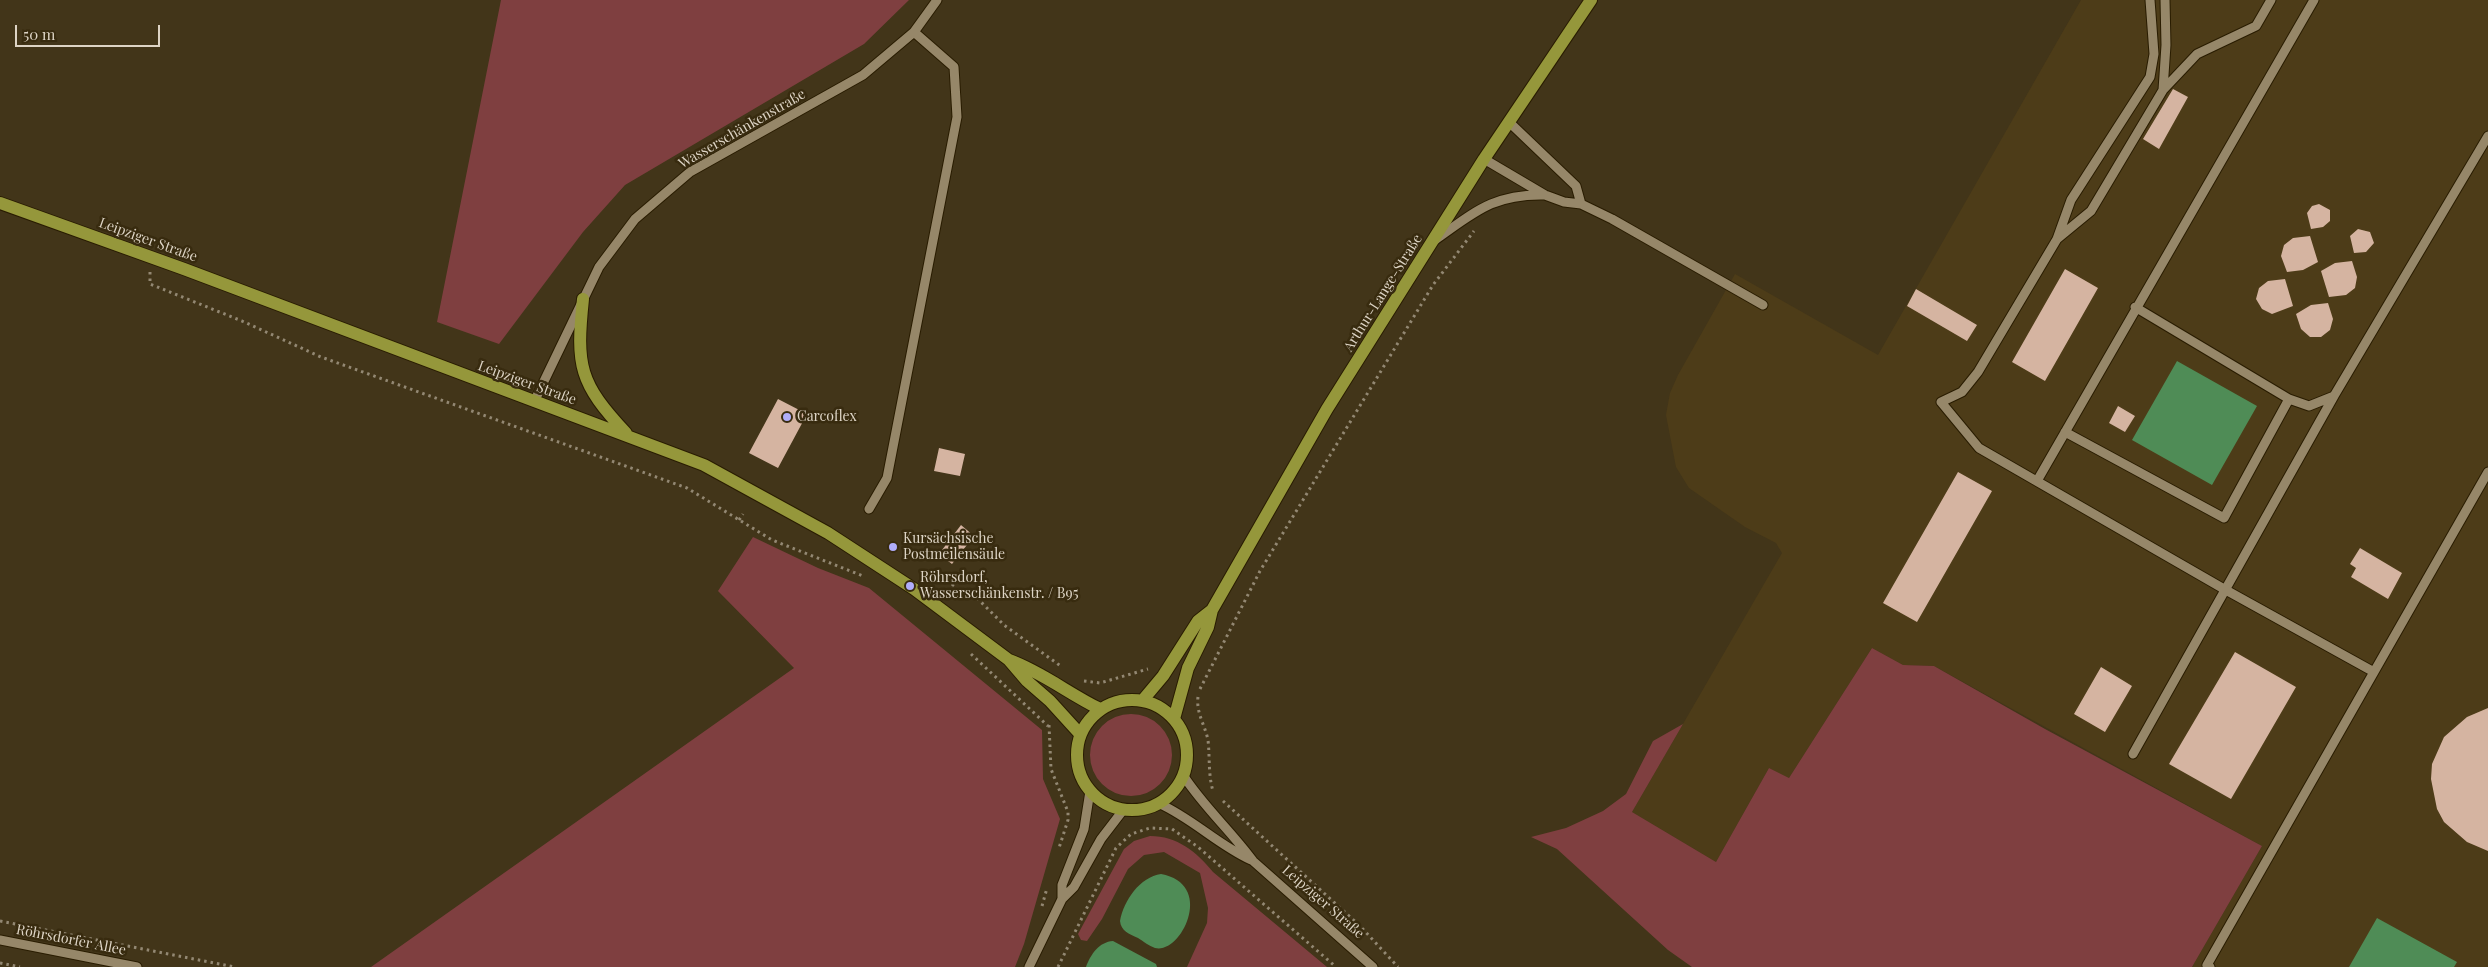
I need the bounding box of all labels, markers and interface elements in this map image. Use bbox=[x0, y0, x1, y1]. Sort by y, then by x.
scale bar bbox=[18, 15, 162, 47]
text: 50 m bbox=[23, 24, 55, 44]
street label: Wasserschänkenstraße bbox=[676, 86, 808, 172]
street label: Leipziger Straße bbox=[97, 214, 199, 266]
street label: Arthur-Lange-Straße bbox=[1340, 231, 1426, 355]
street label: Leipziger Straße bbox=[476, 357, 578, 409]
place label: Carcoflex bbox=[797, 409, 857, 425]
marker: Carcoflex bbox=[781, 411, 793, 423]
place label: Kursächsische Postmeilensäule bbox=[903, 531, 1005, 564]
marker: Kursächsische Postmeilensäule bbox=[887, 541, 899, 553]
place label: Röhrsdorf, Wasserschänkenstr. / B95 bbox=[920, 570, 1078, 602]
marker: Röhrsdorf, Wasserschänkenstr. / B95 bbox=[904, 580, 916, 592]
street label: Leipziger Straße bbox=[1278, 862, 1368, 942]
street label: Röhrsdorfer Allee bbox=[15, 921, 127, 959]

